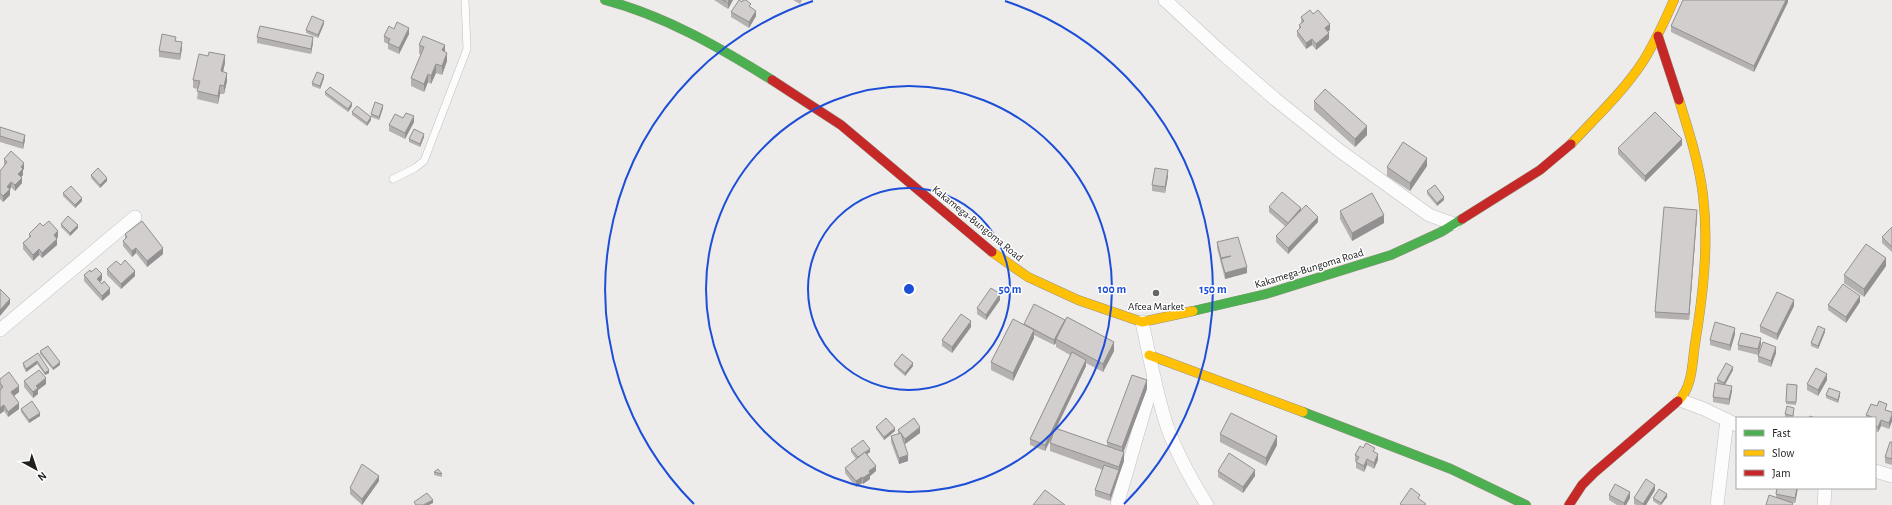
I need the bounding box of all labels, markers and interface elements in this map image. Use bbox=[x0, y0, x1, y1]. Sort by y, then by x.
street label: Kakamega-Bungoma Road bbox=[930, 184, 1025, 263]
street label: Kakamega-Bungoma Road bbox=[1253, 247, 1365, 290]
centre of rings bbox=[902, 282, 916, 296]
text: 50 m bbox=[999, 283, 1022, 295]
text: 100 m bbox=[1098, 283, 1126, 295]
text: 150 m bbox=[1199, 283, 1227, 295]
marker: Afcea Market bbox=[1151, 288, 1161, 298]
place label: Afcea Market bbox=[1128, 301, 1185, 312]
legend bbox=[1736, 417, 1876, 489]
text: Fast bbox=[1772, 427, 1791, 439]
text: Slow bbox=[1772, 447, 1794, 459]
north arrow bbox=[16, 449, 56, 489]
text: Jam bbox=[1772, 467, 1791, 479]
text: N bbox=[36, 470, 49, 483]

